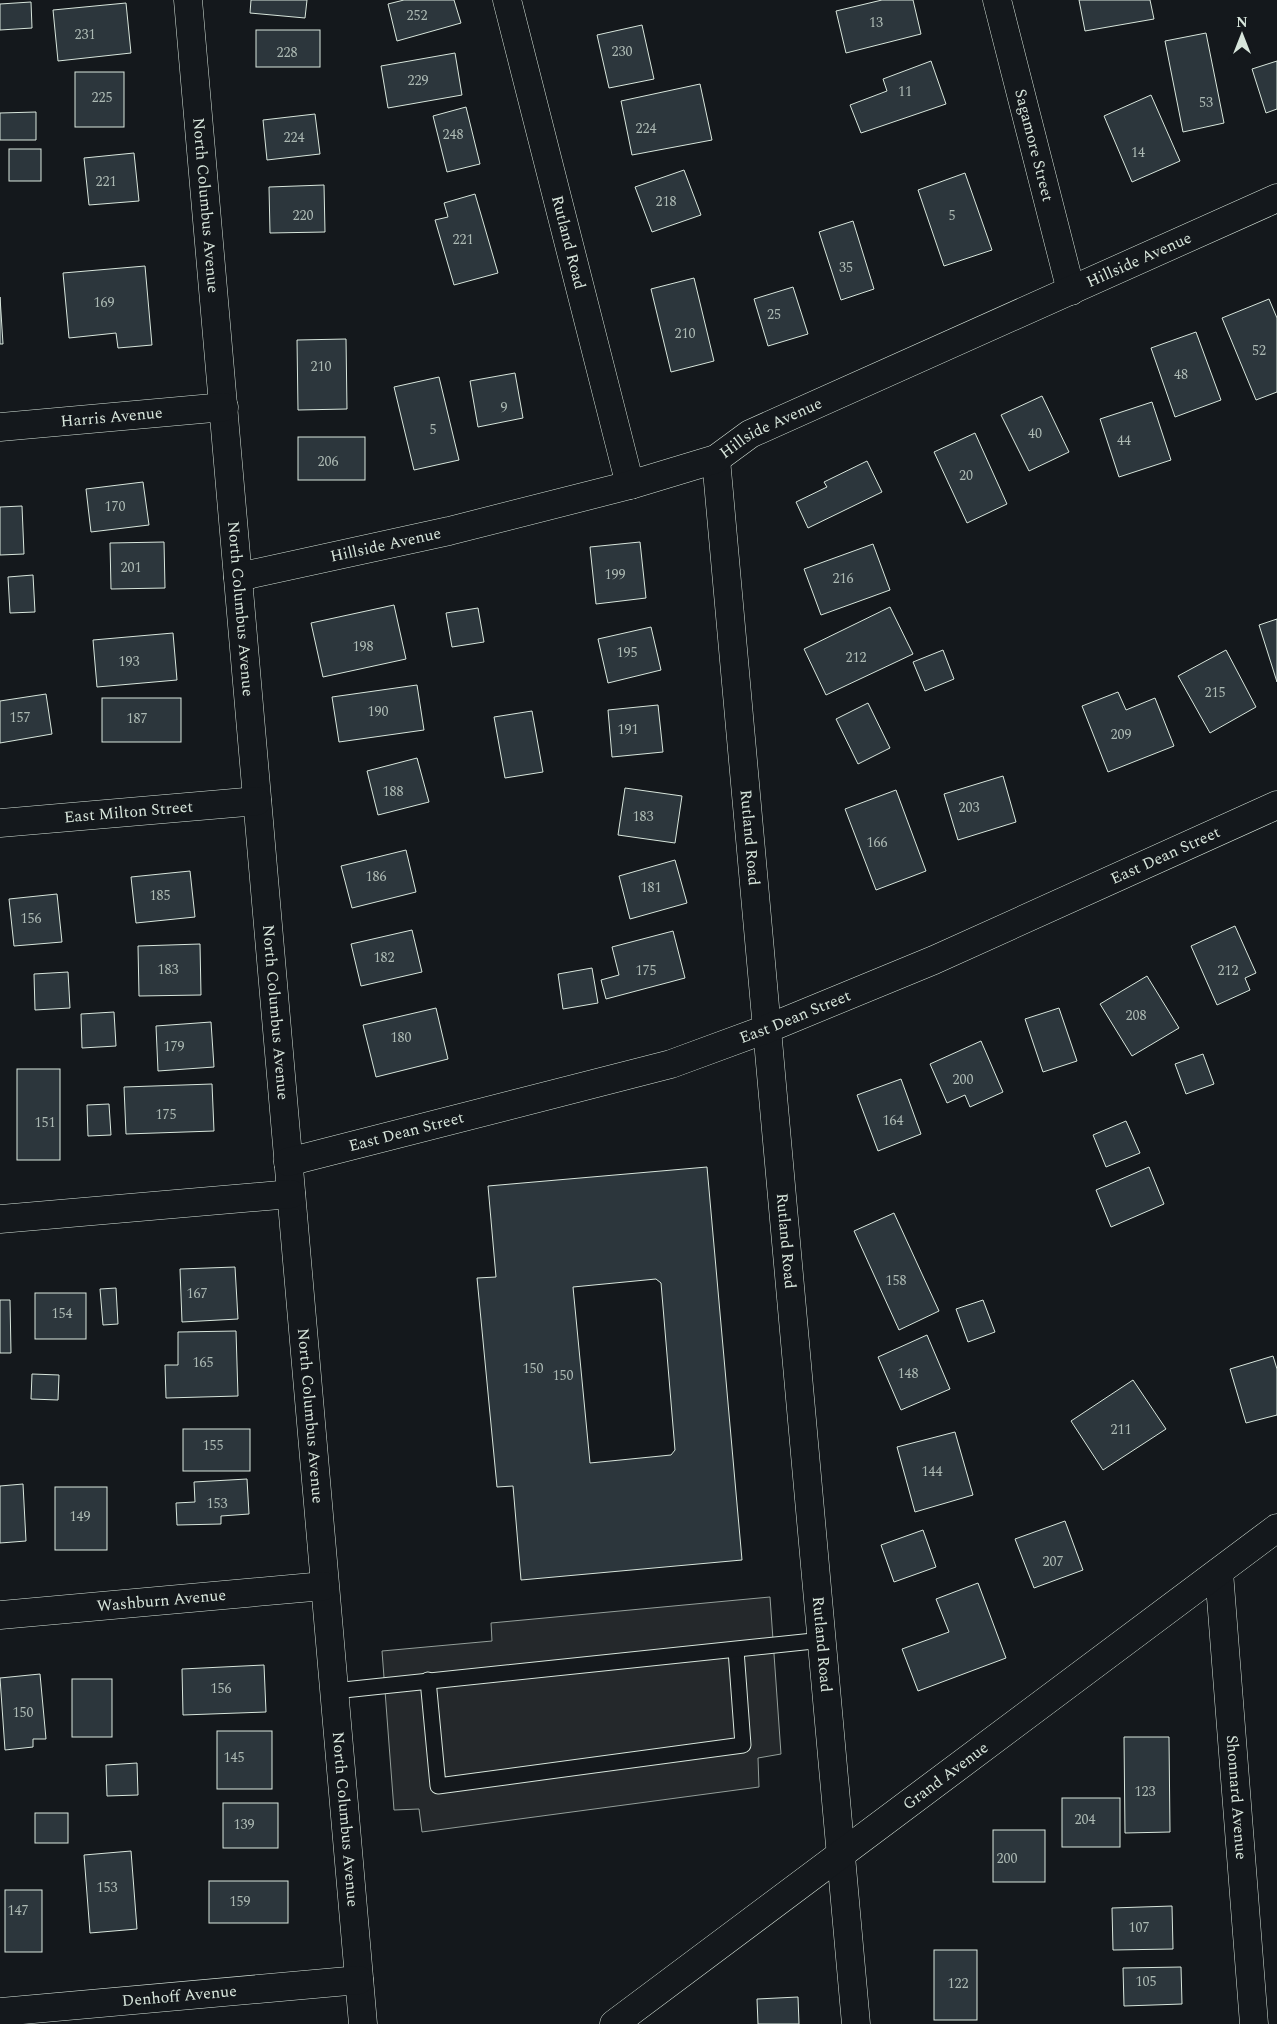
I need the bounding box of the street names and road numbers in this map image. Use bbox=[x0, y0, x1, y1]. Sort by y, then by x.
street label: Sagamore Street bbox=[1008, 86, 1060, 205]
street label: North Columbus Avenue bbox=[186, 116, 225, 294]
street label: Rutland Road bbox=[545, 193, 592, 292]
street label: Hillside Avenue bbox=[1083, 226, 1195, 294]
street label: Hillside Avenue bbox=[715, 391, 826, 465]
street label: Harris Avenue bbox=[60, 401, 164, 434]
street label: North Columbus Avenue bbox=[221, 520, 260, 697]
street label: Hillside Avenue bbox=[328, 521, 443, 569]
street label: Rutland Road bbox=[734, 789, 766, 886]
street label: East Milton Street bbox=[63, 794, 194, 829]
street label: East Dean Street bbox=[1107, 820, 1224, 891]
street label: North Columbus Avenue bbox=[256, 923, 295, 1101]
street label: East Dean Street bbox=[736, 984, 855, 1050]
street label: East Dean Street bbox=[346, 1105, 467, 1158]
street label: Rutland Road bbox=[770, 1192, 802, 1290]
street label: North Columbus Avenue bbox=[291, 1327, 330, 1504]
street label: Washburn Avenue bbox=[96, 1583, 227, 1618]
street label: Rutland Road bbox=[806, 1595, 838, 1693]
street label: North Columbus Avenue bbox=[326, 1730, 365, 1908]
street label: Shonnard Avenue bbox=[1220, 1734, 1253, 1861]
street label: Grand Avenue bbox=[898, 1736, 993, 1816]
street label: Denhoff Avenue bbox=[121, 1979, 238, 2013]

